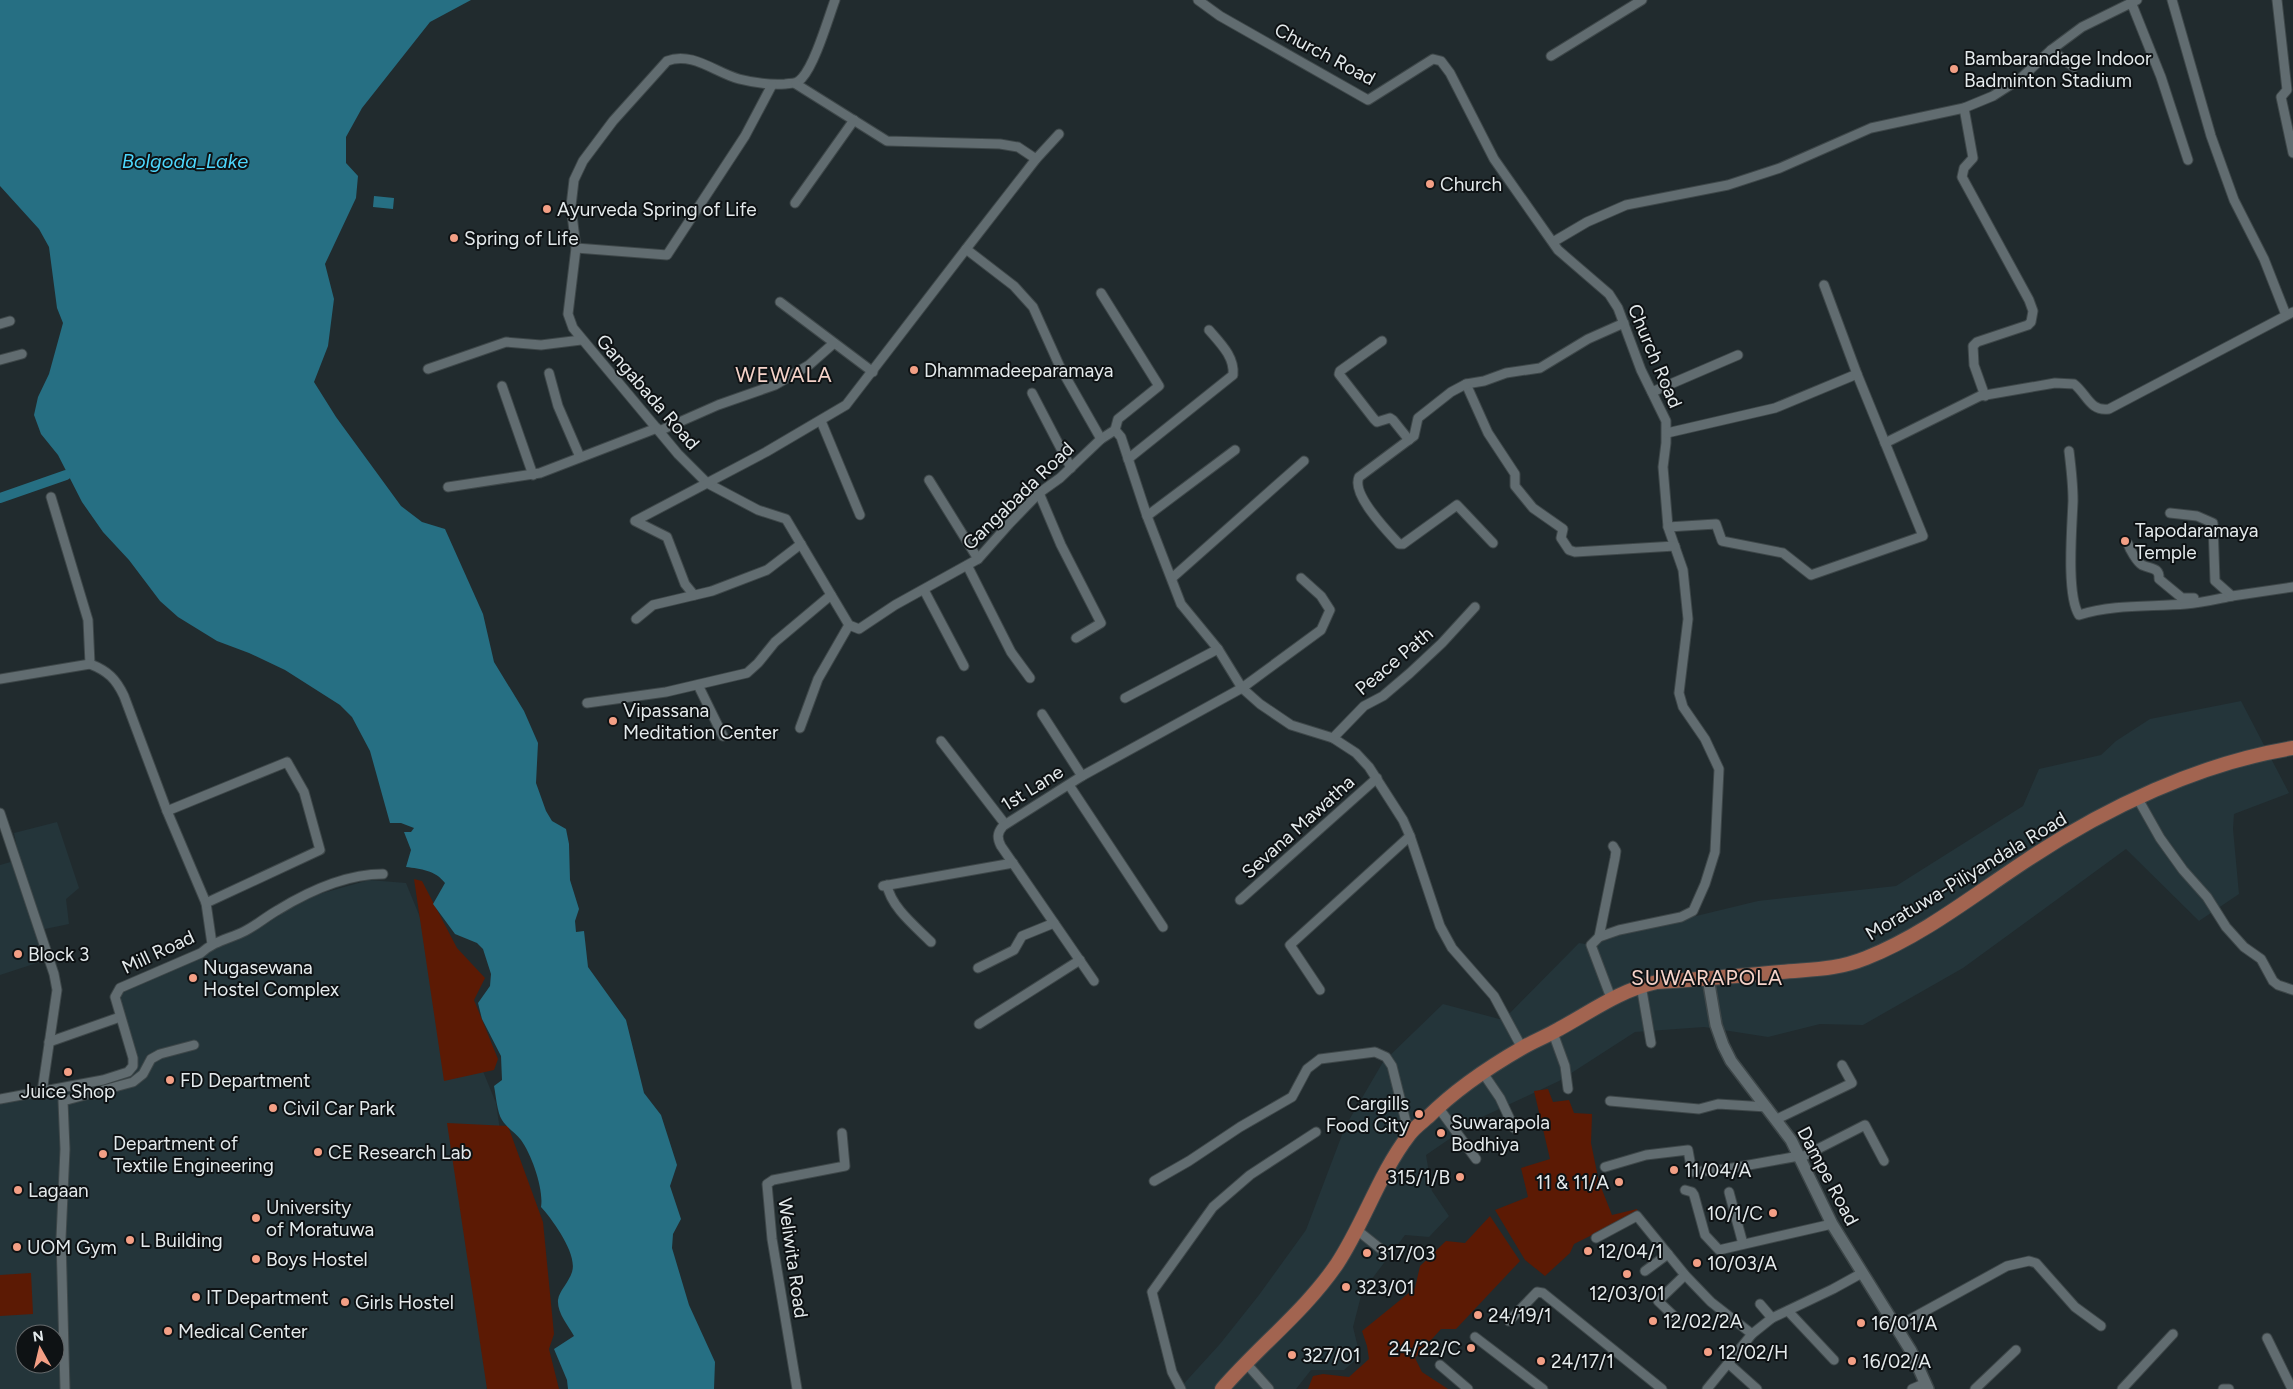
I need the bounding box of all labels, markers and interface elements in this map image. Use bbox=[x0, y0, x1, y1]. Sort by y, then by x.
street label: Church Road bbox=[1271, 18, 1379, 90]
place label: Bambarandage Indoor Badminton Stadium bbox=[1964, 47, 2152, 92]
marker: Bambarandage Indoor Badminton Stadium bbox=[1948, 63, 1960, 75]
water label: Bolgoda_Lake bbox=[122, 149, 248, 173]
place label: Church bbox=[1440, 173, 1502, 196]
marker: Church bbox=[1424, 178, 1436, 190]
place label: Ayurveda Spring of Life bbox=[557, 198, 757, 221]
marker: Ayurveda Spring of Life bbox=[541, 203, 553, 215]
place label: Spring of Life bbox=[464, 227, 579, 250]
marker: Spring of Life bbox=[448, 232, 460, 244]
street label: Church Road bbox=[1623, 301, 1687, 411]
street label: Gangabada Road bbox=[592, 329, 704, 455]
place label: Dhammadeeparamaya bbox=[924, 359, 1114, 382]
district label: WEWALA bbox=[735, 362, 833, 387]
marker: Dhammadeeparamaya bbox=[908, 364, 920, 376]
street label: Gangabada Road bbox=[958, 437, 1078, 555]
place label: Tapodaramaya Temple bbox=[2135, 519, 2258, 564]
marker: Tapodaramaya Temple bbox=[2119, 535, 2131, 547]
street label: Peace Path bbox=[1350, 622, 1438, 700]
place label: Vipassana Meditation Center bbox=[623, 699, 779, 744]
marker: Vipassana Meditation Center bbox=[607, 715, 619, 727]
street label: 1st Lane bbox=[997, 760, 1067, 816]
street label: Sevana Mawatha bbox=[1237, 770, 1359, 884]
street label: Moratuwa-Piliyandala Road bbox=[1861, 807, 2071, 945]
street label: Mill Road bbox=[118, 925, 198, 979]
place label: Block 3 bbox=[28, 943, 89, 966]
marker: Block 3 bbox=[12, 948, 24, 960]
place label: Nugasewana Hostel Complex bbox=[203, 956, 339, 1001]
district label: SUWARAPOLA bbox=[1631, 965, 1783, 990]
marker: Nugasewana Hostel Complex bbox=[187, 972, 199, 984]
marker: Juice Shop bbox=[62, 1066, 74, 1078]
place label: FD Department bbox=[180, 1069, 310, 1092]
marker: FD Department bbox=[164, 1074, 176, 1086]
place label: Juice Shop bbox=[21, 1080, 115, 1103]
place label: Cargills Food City bbox=[1326, 1092, 1409, 1137]
place label: Civil Car Park bbox=[283, 1097, 396, 1120]
marker: Civil Car Park bbox=[267, 1102, 279, 1114]
marker: Cargills Food City bbox=[1413, 1108, 1425, 1120]
place label: Suwarapola Bodhiya bbox=[1451, 1111, 1550, 1156]
street label: Dampe Road bbox=[1792, 1122, 1864, 1230]
marker: Suwarapola Bodhiya bbox=[1435, 1127, 1447, 1139]
place label: Department of Textile Engineering bbox=[113, 1132, 274, 1177]
place label: CE Research Lab bbox=[328, 1141, 472, 1164]
marker: CE Research Lab bbox=[312, 1146, 324, 1158]
marker: Department of Textile Engineering bbox=[97, 1148, 109, 1160]
place label: 11/04/A bbox=[1684, 1159, 1751, 1182]
marker: 11/04/A bbox=[1668, 1164, 1680, 1176]
place label: 315/1/B bbox=[1387, 1166, 1450, 1189]
marker: 315/1/B bbox=[1454, 1171, 1466, 1183]
place label: 11 & 11/A bbox=[1536, 1171, 1609, 1194]
marker: 11 & 11/A bbox=[1613, 1176, 1625, 1188]
place label: Lagaan bbox=[28, 1179, 89, 1202]
marker: Lagaan bbox=[12, 1184, 24, 1196]
place label: University of Moratuwa bbox=[266, 1196, 374, 1241]
street label: Weliwita Road bbox=[773, 1196, 813, 1320]
place label: 10/1/C bbox=[1707, 1202, 1763, 1225]
marker: 10/1/C bbox=[1767, 1207, 1779, 1219]
marker: University of Moratuwa bbox=[250, 1212, 262, 1224]
place label: L Building bbox=[140, 1229, 223, 1252]
marker: L Building bbox=[124, 1234, 136, 1246]
place label: UOM Gym bbox=[27, 1236, 117, 1259]
place label: 12/04/1 bbox=[1598, 1240, 1663, 1263]
marker: UOM Gym bbox=[11, 1241, 23, 1253]
place label: 317/03 bbox=[1377, 1242, 1435, 1265]
marker: 12/04/1 bbox=[1582, 1245, 1594, 1257]
marker: 317/03 bbox=[1361, 1247, 1373, 1259]
place label: Boys Hostel bbox=[266, 1248, 368, 1271]
place label: 10/03/A bbox=[1707, 1252, 1777, 1275]
marker: Boys Hostel bbox=[250, 1253, 262, 1265]
marker: 10/03/A bbox=[1691, 1257, 1703, 1269]
marker: 12/03/01 bbox=[1621, 1268, 1633, 1280]
place label: 323/01 bbox=[1356, 1276, 1415, 1299]
marker: 323/01 bbox=[1340, 1281, 1352, 1293]
place label: 12/03/01 bbox=[1589, 1282, 1665, 1305]
place label: IT Department bbox=[206, 1286, 329, 1309]
marker: IT Department bbox=[190, 1291, 202, 1303]
place label: Girls Hostel bbox=[355, 1291, 454, 1314]
marker: Girls Hostel bbox=[339, 1296, 351, 1308]
place label: 24/19/1 bbox=[1488, 1304, 1552, 1327]
marker: 24/19/1 bbox=[1472, 1309, 1484, 1321]
place label: 12/02/2A bbox=[1663, 1310, 1743, 1333]
place label: 16/01/A bbox=[1871, 1312, 1937, 1335]
marker: 12/02/2A bbox=[1647, 1315, 1659, 1327]
marker: 16/01/A bbox=[1855, 1317, 1867, 1329]
place label: Medical Center bbox=[178, 1320, 308, 1343]
north arrow bbox=[15, 1324, 65, 1374]
marker: Medical Center bbox=[162, 1325, 174, 1337]
text: N bbox=[32, 1327, 45, 1346]
place label: 24/22/C bbox=[1389, 1337, 1461, 1360]
place label: 12/02/H bbox=[1718, 1341, 1788, 1364]
marker: 24/22/C bbox=[1465, 1342, 1477, 1354]
place label: 327/01 bbox=[1302, 1344, 1361, 1367]
marker: 12/02/H bbox=[1702, 1346, 1714, 1358]
marker: 327/01 bbox=[1286, 1349, 1298, 1361]
place label: 24/17/1 bbox=[1551, 1350, 1614, 1373]
place label: 16/02/A bbox=[1862, 1350, 1931, 1373]
marker: 24/17/1 bbox=[1535, 1355, 1547, 1367]
marker: 16/02/A bbox=[1846, 1355, 1858, 1367]

